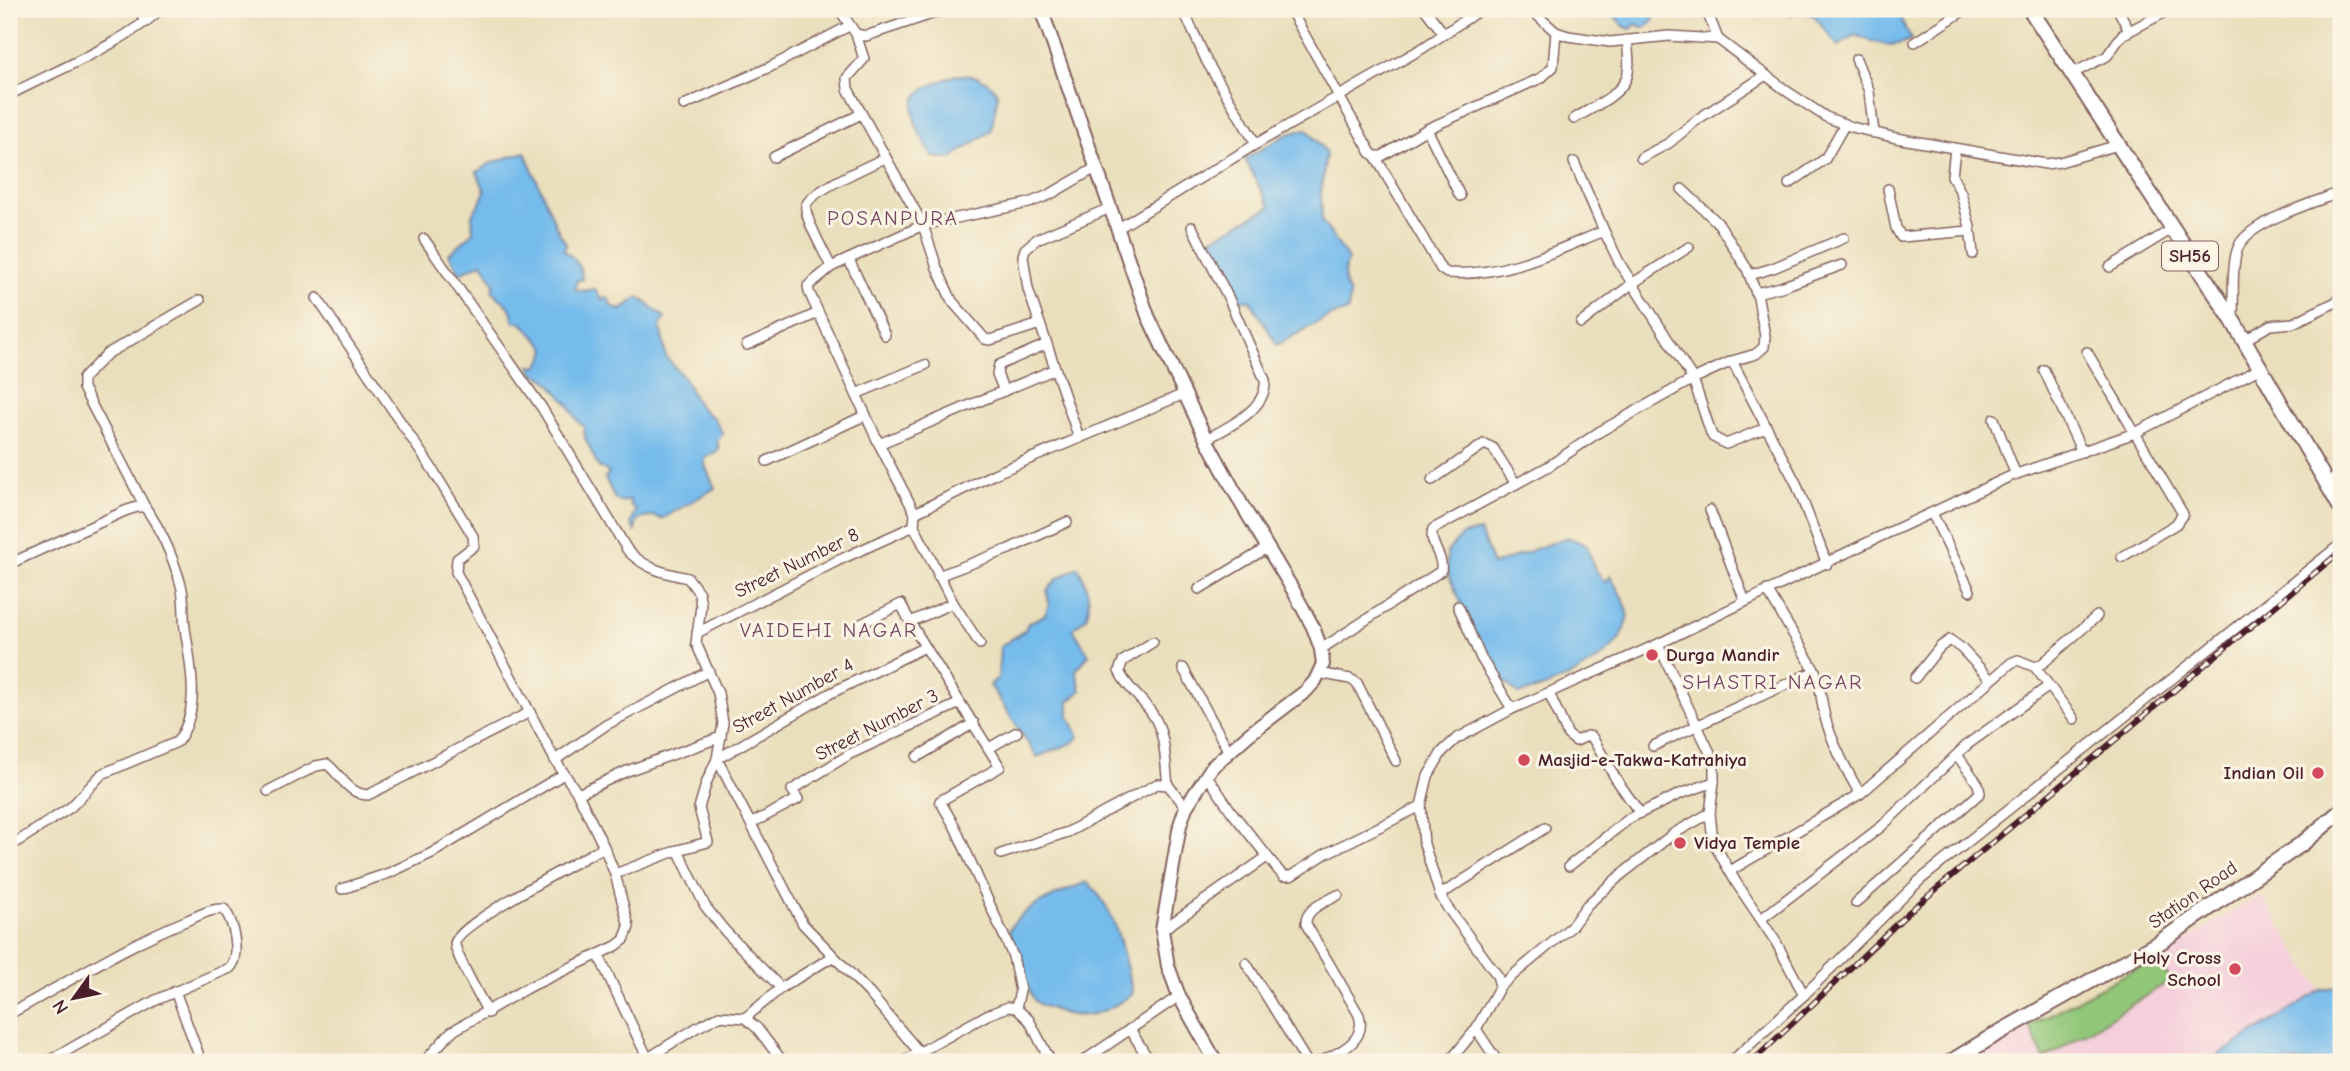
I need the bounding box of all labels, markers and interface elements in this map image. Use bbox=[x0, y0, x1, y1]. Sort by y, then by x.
district label: POSANPURA bbox=[827, 206, 959, 230]
road number: SH56 bbox=[2162, 242, 2218, 270]
street label: Street Number 8 bbox=[731, 523, 863, 603]
district label: VAIDEHI NAGAR bbox=[740, 618, 918, 642]
place label: Durga Mandir bbox=[1666, 644, 1779, 666]
marker: Durga Mandir bbox=[1644, 647, 1660, 663]
street label: Street Number 4 bbox=[729, 654, 857, 738]
district label: SHASTRI NAGAR bbox=[1682, 670, 1864, 694]
street label: Street Number 3 bbox=[812, 685, 942, 765]
place label: Masjid-e-Takwa-Katrahiya bbox=[1538, 749, 1747, 771]
marker: Masjid-e-Takwa-Katrahiya bbox=[1516, 752, 1532, 768]
place label: Indian Oil bbox=[2223, 762, 2304, 784]
marker: Indian Oil bbox=[2310, 765, 2326, 781]
place label: Vidya Temple bbox=[1694, 832, 1800, 854]
marker: Vidya Temple bbox=[1672, 835, 1688, 851]
street label: Station Road bbox=[2145, 856, 2241, 934]
place label: Holy Cross School bbox=[2133, 947, 2221, 991]
marker: Holy Cross School bbox=[2227, 961, 2243, 977]
north arrow bbox=[38, 962, 108, 1032]
text: N bbox=[48, 996, 73, 1018]

